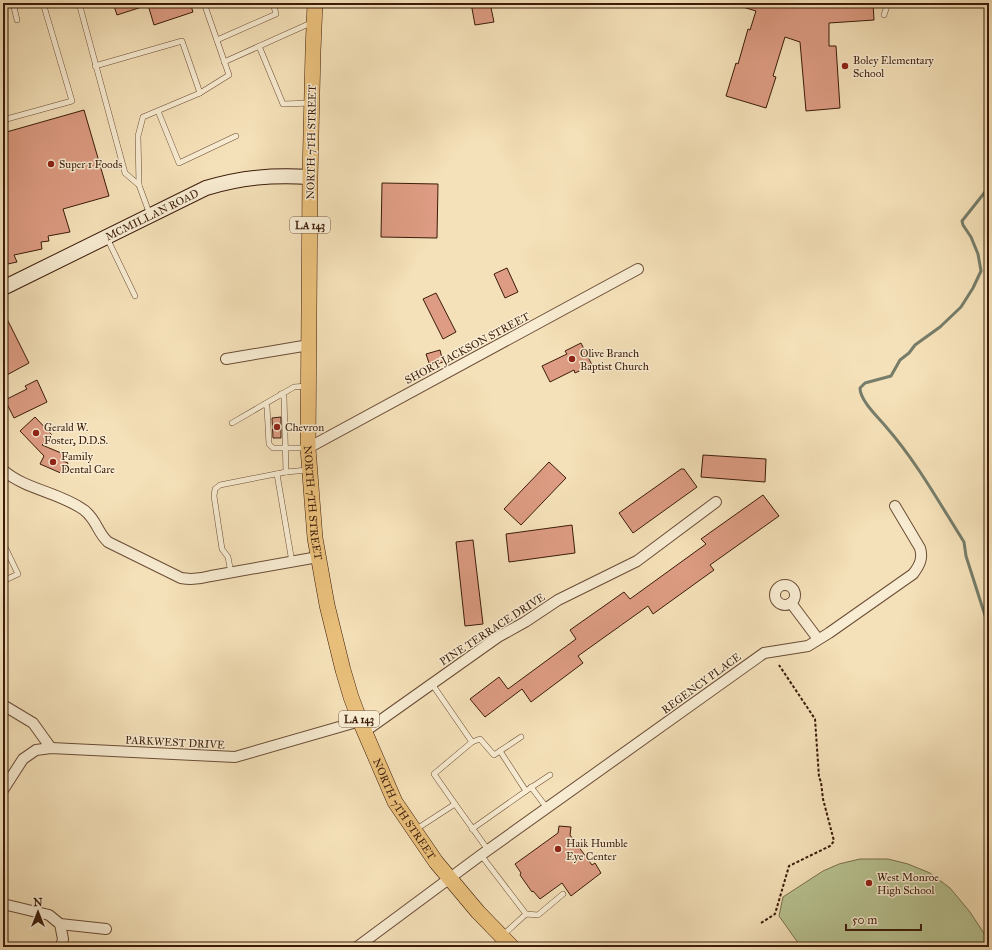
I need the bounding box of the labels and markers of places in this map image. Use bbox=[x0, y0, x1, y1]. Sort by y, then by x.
place label: Boley Elementary School bbox=[853, 54, 935, 80]
marker: Boley Elementary School bbox=[840, 61, 850, 71]
place label: Super 1 Foods bbox=[59, 158, 122, 171]
marker: Super 1 Foods bbox=[46, 159, 56, 169]
place label: Olive Branch Baptist Church bbox=[580, 347, 649, 373]
marker: Olive Branch Baptist Church bbox=[567, 354, 577, 364]
place label: Gerald W. Foster, D.D.S. bbox=[44, 421, 108, 447]
place label: Chevron bbox=[285, 421, 324, 434]
marker: Chevron bbox=[272, 422, 282, 432]
marker: Gerald W. Foster, D.D.S. bbox=[31, 428, 41, 438]
place label: Family Dental Care bbox=[61, 450, 115, 476]
marker: Family Dental Care bbox=[48, 457, 58, 467]
place label: Haik Humble Eye Center bbox=[566, 837, 628, 863]
marker: Haik Humble Eye Center bbox=[553, 844, 563, 854]
place label: West Monroe High School bbox=[877, 871, 939, 897]
marker: West Monroe High School bbox=[864, 878, 874, 888]

